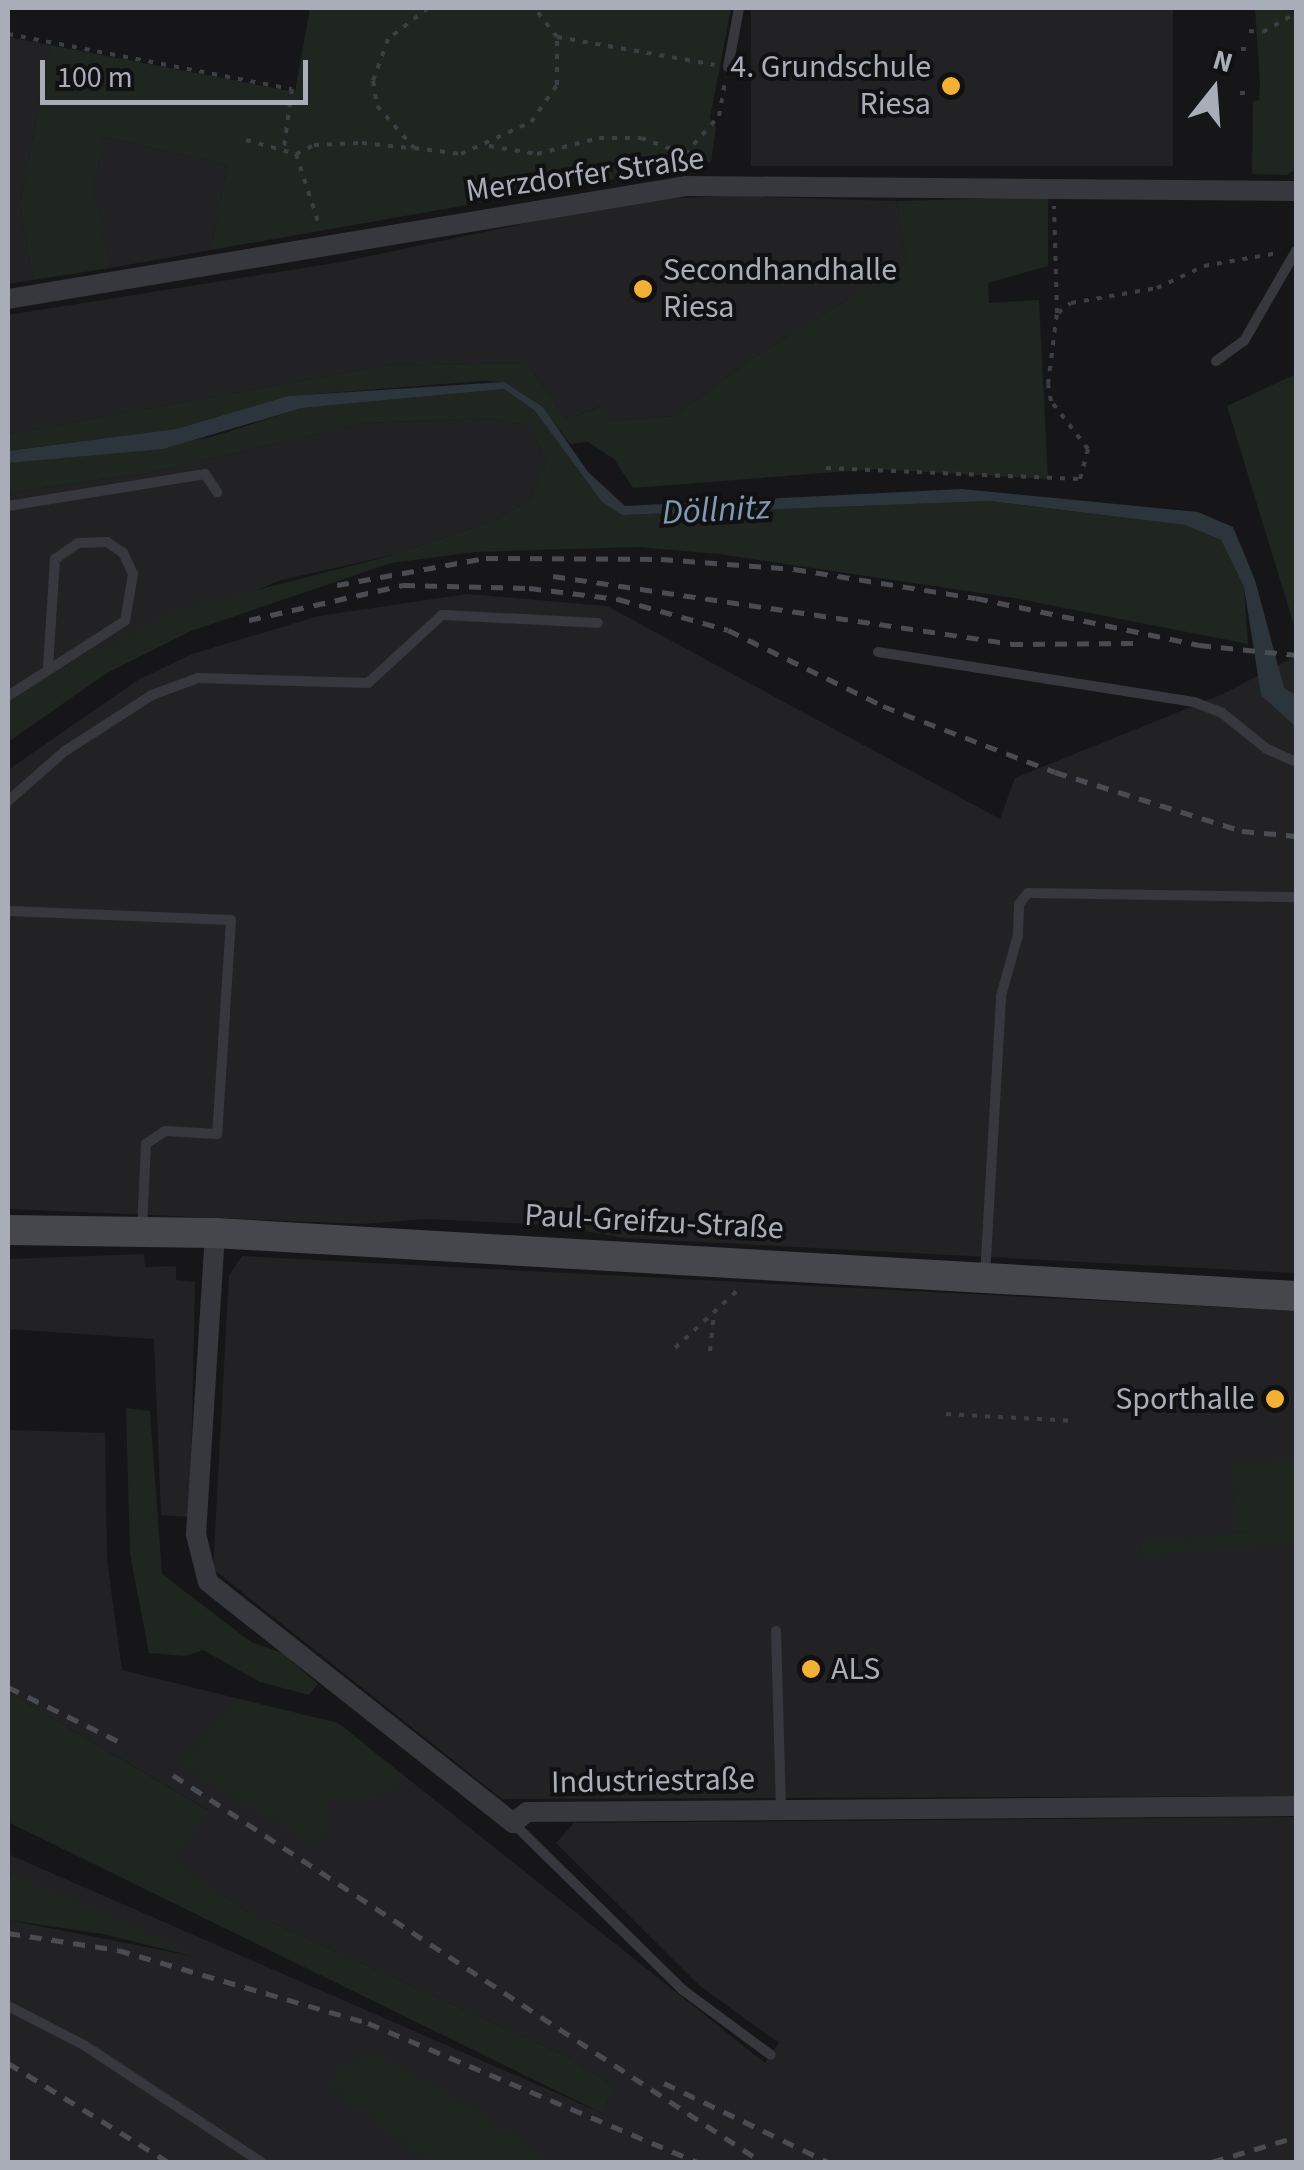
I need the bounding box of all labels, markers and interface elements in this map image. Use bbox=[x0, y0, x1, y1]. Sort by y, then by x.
text: N bbox=[1208, 39, 1238, 83]
scale bar bbox=[45, 40, 312, 102]
north arrow bbox=[1164, 40, 1264, 140]
place label: 4. Grundschule Riesa bbox=[730, 49, 931, 124]
text: 100 m bbox=[57, 56, 133, 99]
marker: 4. Grundschule Riesa bbox=[940, 75, 962, 97]
street label: Merzdorfer Straße bbox=[464, 139, 706, 211]
place label: Secondhandhalle Riesa bbox=[663, 252, 897, 327]
marker: Secondhandhalle Riesa bbox=[632, 278, 654, 300]
water label: Döllnitz bbox=[661, 486, 771, 534]
street label: Paul-Greifzu-Straße bbox=[523, 1196, 785, 1248]
place label: Sporthalle bbox=[1115, 1380, 1255, 1418]
marker: Sporthalle bbox=[1264, 1388, 1286, 1410]
place label: ALS bbox=[831, 1650, 880, 1688]
marker: ALS bbox=[800, 1658, 822, 1680]
street label: Industriestraße bbox=[551, 1760, 755, 1802]

